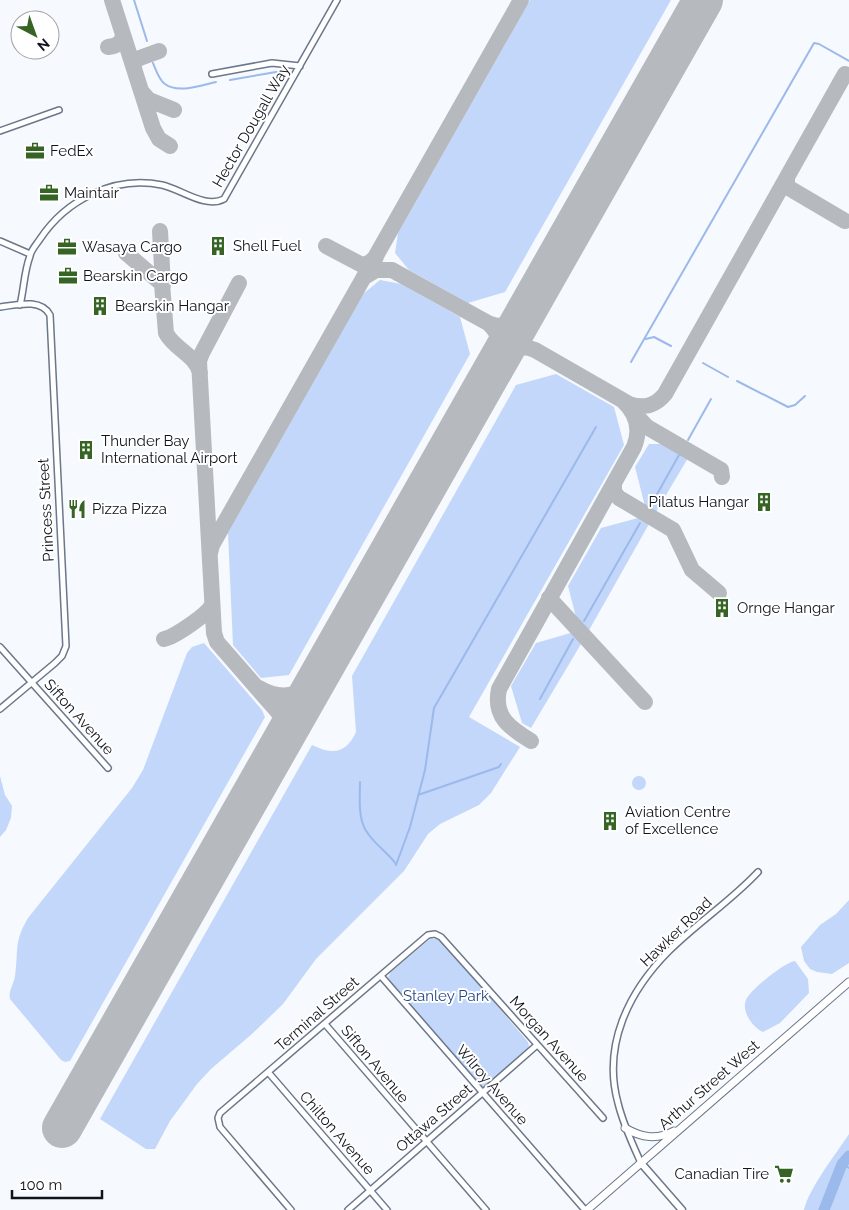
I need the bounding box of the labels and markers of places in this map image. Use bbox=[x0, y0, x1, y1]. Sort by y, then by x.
office icon: FedEx bbox=[24, 140, 46, 162]
place label: FedEx bbox=[50, 142, 94, 160]
office icon: Maintair bbox=[38, 182, 60, 204]
place label: Maintair bbox=[64, 184, 120, 202]
building icon: Shell Fuel bbox=[207, 235, 229, 257]
office icon: Wasaya Cargo bbox=[56, 236, 78, 258]
place label: Shell Fuel bbox=[233, 237, 302, 255]
place label: Wasaya Cargo bbox=[82, 238, 182, 256]
office icon: Bearskin Cargo bbox=[57, 265, 79, 287]
place label: Bearskin Cargo bbox=[83, 267, 188, 285]
building icon: Bearskin Hangar bbox=[89, 295, 111, 317]
place label: Bearskin Hangar bbox=[115, 297, 230, 315]
place label: Thunder Bay International Airport bbox=[101, 432, 238, 467]
building icon: Thunder Bay International Airport bbox=[75, 439, 97, 461]
building icon: Pilatus Hangar bbox=[753, 491, 775, 513]
place label: Pilatus Hangar bbox=[649, 493, 750, 511]
restaurant icon: Pizza Pizza bbox=[66, 498, 88, 520]
place label: Pizza Pizza bbox=[92, 500, 167, 518]
building icon: Ornge Hangar bbox=[711, 597, 733, 619]
place label: Ornge Hangar bbox=[737, 599, 835, 617]
place label: Aviation Centre of Excellence bbox=[625, 803, 731, 838]
building icon: Aviation Centre of Excellence bbox=[599, 810, 621, 832]
supermarket icon: Canadian Tire bbox=[773, 1163, 795, 1185]
place label: Canadian Tire bbox=[674, 1165, 769, 1183]

